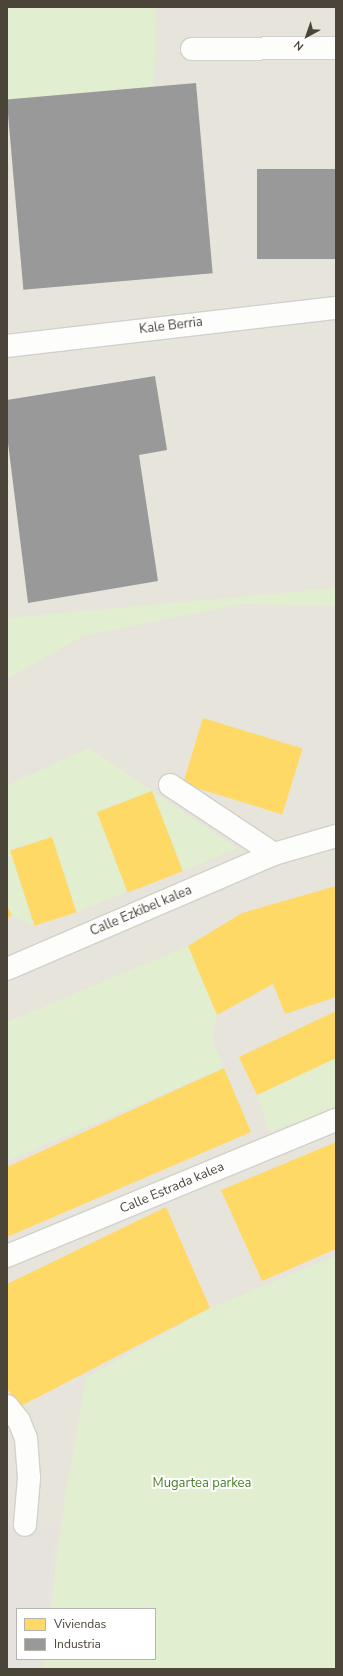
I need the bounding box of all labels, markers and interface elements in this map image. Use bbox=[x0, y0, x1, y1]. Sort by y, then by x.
north arrow bbox=[287, 16, 327, 56]
text: N bbox=[291, 37, 307, 54]
street label: Kale Berria bbox=[138, 314, 204, 338]
street label: Calle Ezkibel kalea bbox=[88, 883, 194, 939]
street label: Calle Estrada kalea bbox=[118, 1159, 226, 1217]
park label: Mugartea parkea bbox=[153, 1475, 251, 1491]
legend bbox=[16, 1608, 156, 1660]
text: Viviendas bbox=[54, 1616, 106, 1632]
text: Industria bbox=[54, 1636, 101, 1652]

